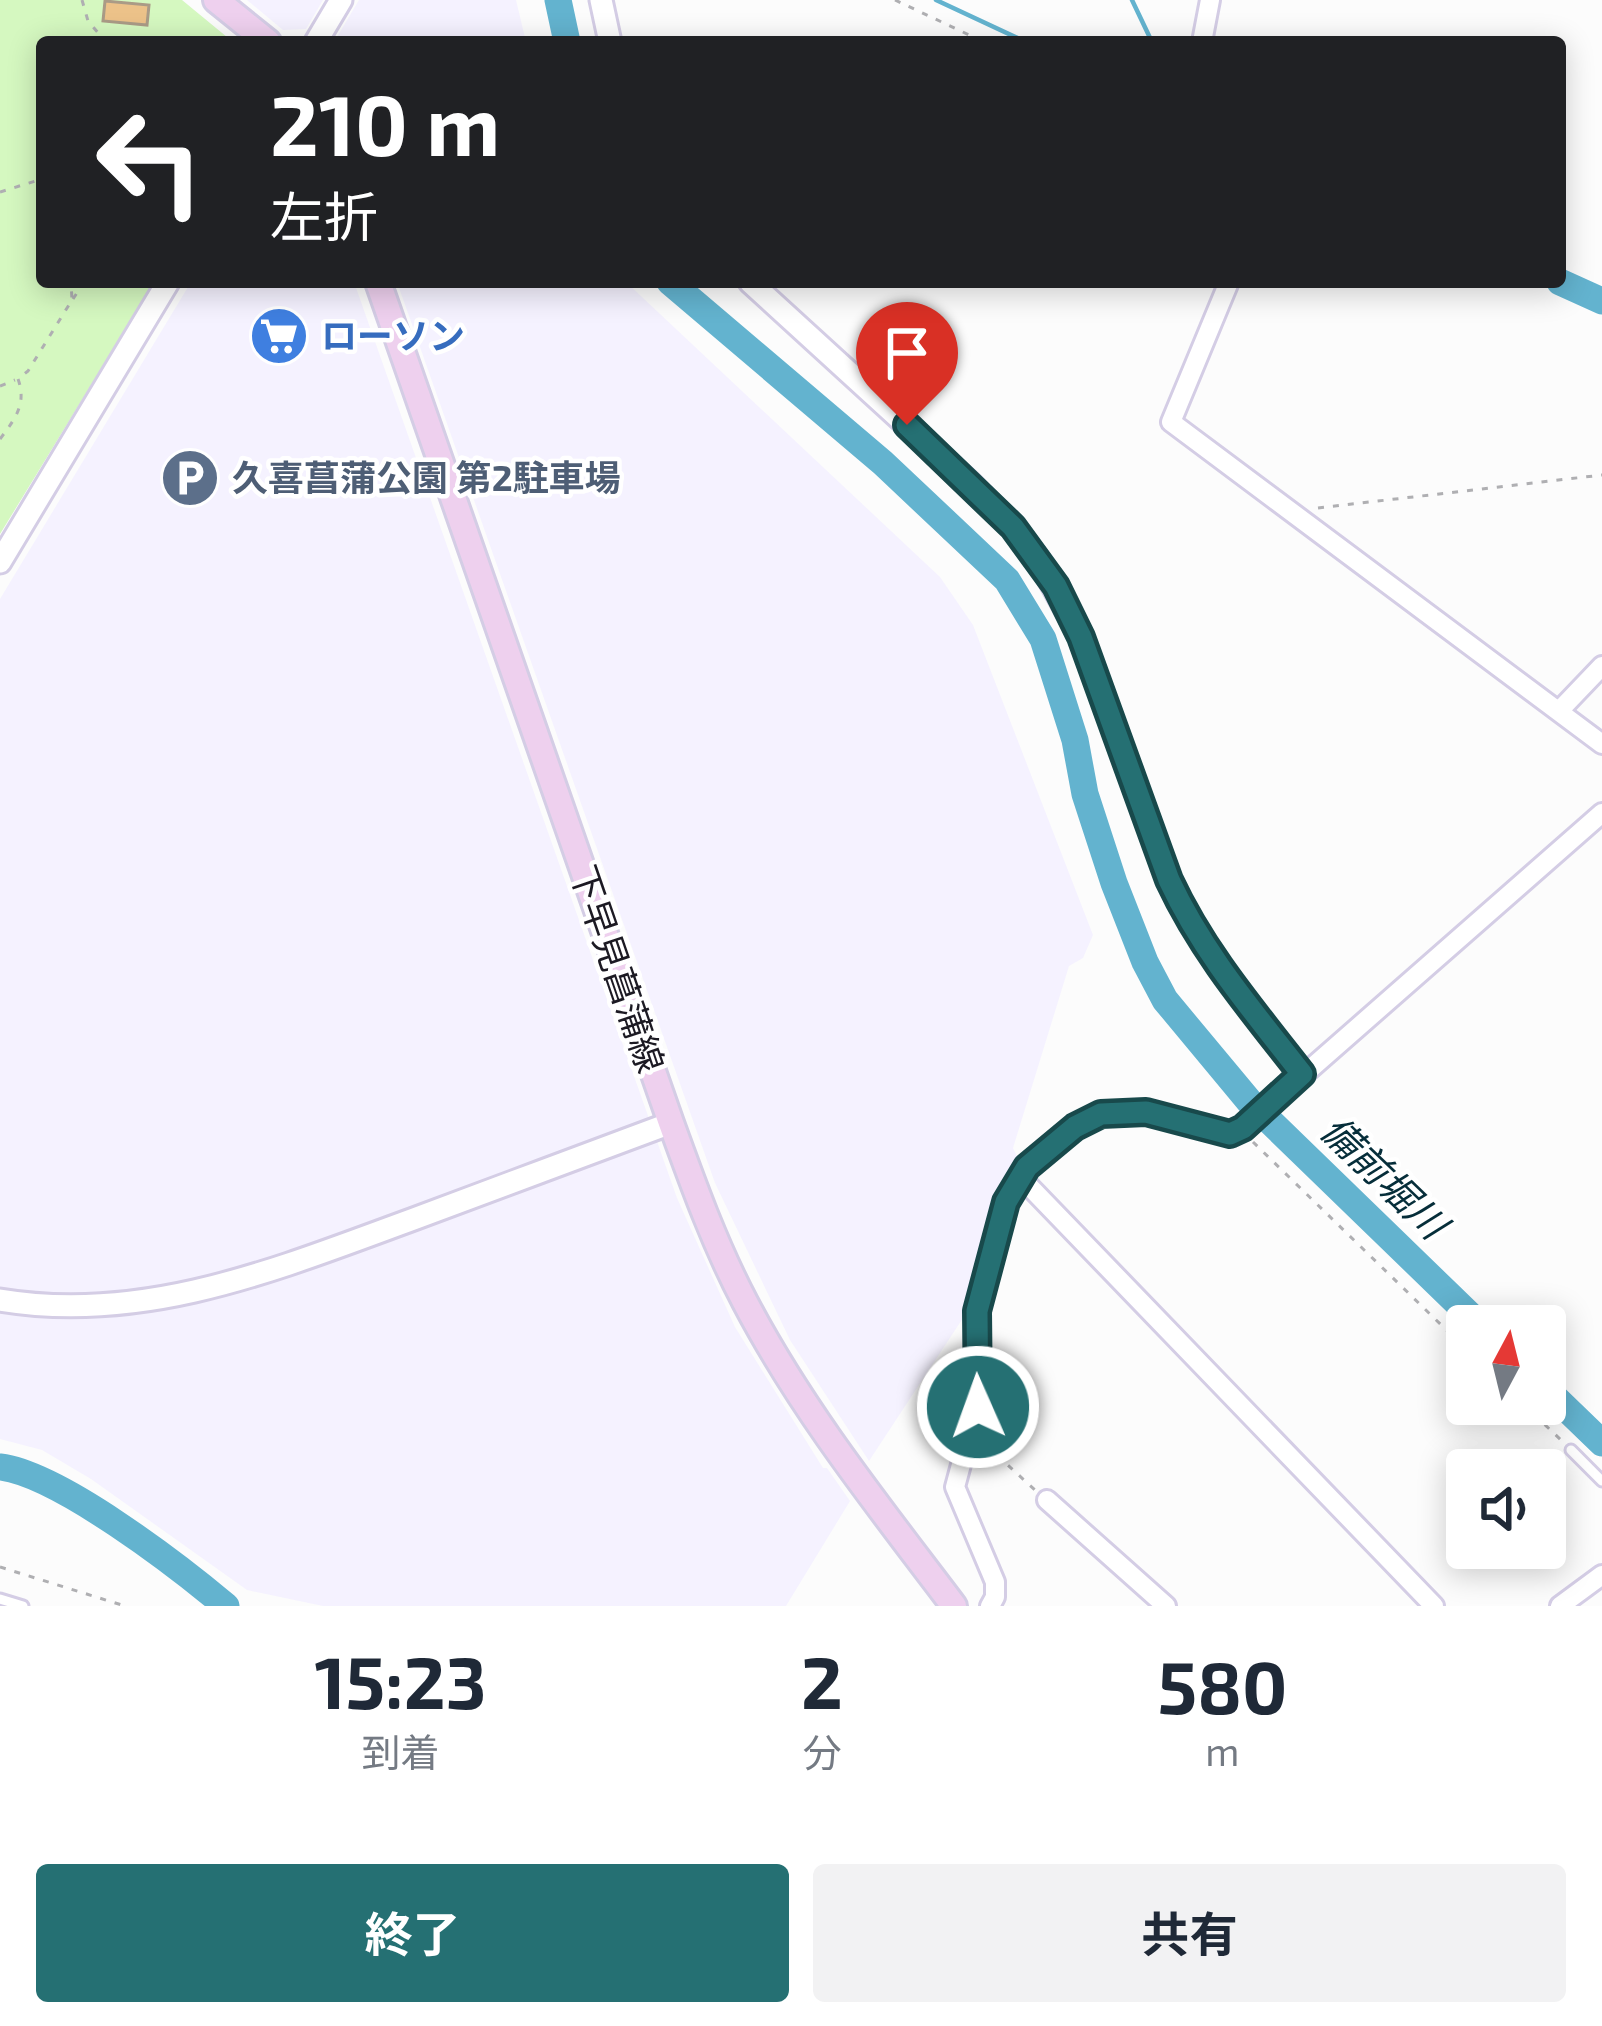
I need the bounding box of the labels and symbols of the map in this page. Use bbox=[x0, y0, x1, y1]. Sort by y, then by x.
pin bbox=[856, 302, 958, 425]
supermarket icon: ローソン bbox=[248, 305, 310, 367]
place label: ローソン bbox=[321, 313, 465, 356]
parking icon: 久喜菖蒲公園 第2駐車場 bbox=[159, 447, 221, 509]
place label: 久喜菖蒲公園 第2駐車場 bbox=[232, 455, 621, 498]
street label: 下早見菖蒲線 bbox=[563, 859, 674, 1078]
water label: 備前堀川 bbox=[1313, 1105, 1460, 1250]
north arrow bbox=[1446, 1305, 1566, 1425]
position arrow bbox=[915, 1344, 1041, 1470]

